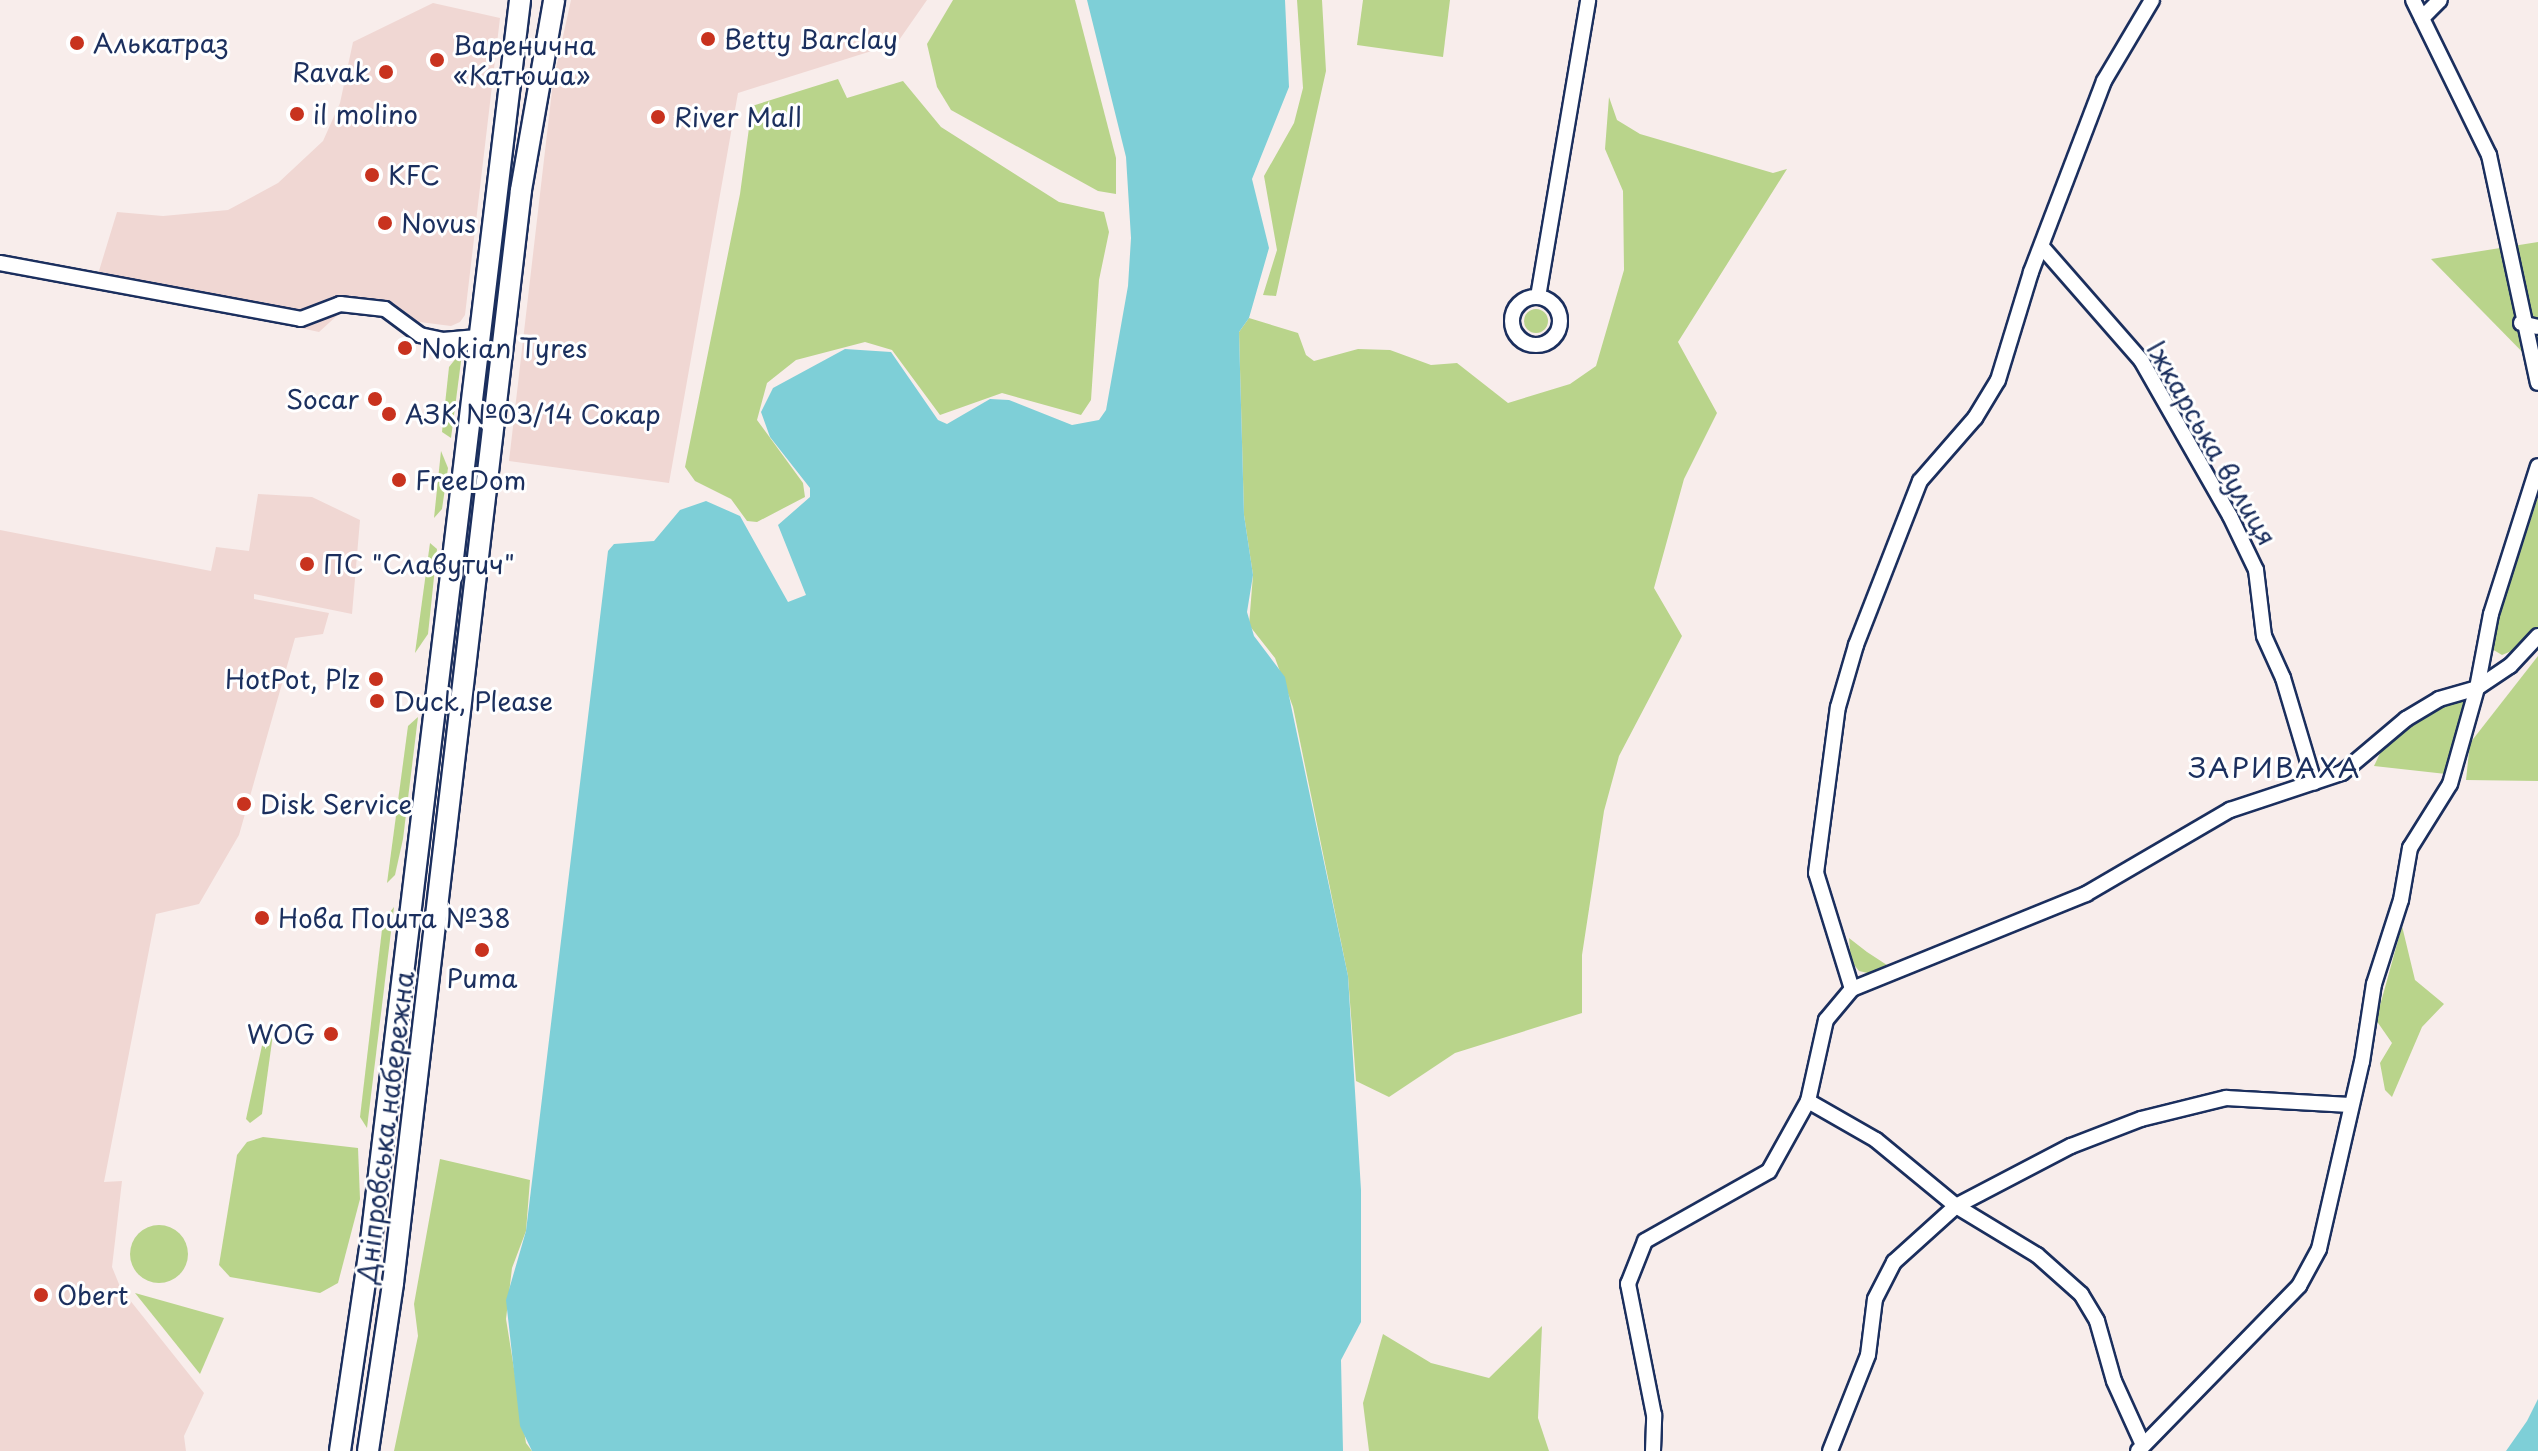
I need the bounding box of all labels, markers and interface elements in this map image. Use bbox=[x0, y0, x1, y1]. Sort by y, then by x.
place label: Betty Barclay bbox=[724, 23, 899, 55]
place label: Алькатраз bbox=[93, 27, 229, 59]
place label: Варенична «Катюша» bbox=[453, 29, 596, 90]
marker: Betty Barclay bbox=[699, 30, 717, 48]
marker: Алькатраз bbox=[68, 34, 86, 52]
marker: Варенична «Катюша» bbox=[428, 51, 446, 69]
place label: Ravak bbox=[292, 56, 370, 88]
marker: Ravak bbox=[377, 63, 395, 81]
place label: il molino bbox=[313, 98, 419, 130]
place label: River Mall bbox=[674, 101, 802, 133]
marker: il molino bbox=[288, 105, 306, 123]
marker: River Mall bbox=[649, 108, 667, 126]
place label: KFC bbox=[388, 159, 440, 191]
marker: KFC bbox=[363, 166, 381, 184]
place label: Novus bbox=[401, 207, 476, 239]
marker: Novus bbox=[376, 214, 394, 232]
place label: Nokian Tyres bbox=[421, 332, 586, 364]
street label: Іжкарська вулиця bbox=[2141, 335, 2283, 551]
marker: Nokian Tyres bbox=[396, 339, 414, 357]
place label: Socar bbox=[286, 383, 359, 415]
marker: Socar bbox=[366, 390, 384, 408]
place label: АЗК №03/14 Сокар bbox=[405, 398, 662, 430]
marker: АЗК №03/14 Сокар bbox=[380, 405, 398, 423]
place label: FreeDom bbox=[415, 464, 526, 496]
marker: FreeDom bbox=[390, 471, 408, 489]
place label: ПС "Славутич" bbox=[323, 548, 515, 580]
marker: ПС "Славутич" bbox=[298, 555, 316, 573]
place label: HotPot, Plz bbox=[224, 663, 360, 695]
marker: HotPot, Plz bbox=[367, 670, 385, 688]
place label: Duck, Please bbox=[393, 685, 553, 717]
marker: Duck, Please bbox=[368, 692, 386, 710]
district label: ЗАРИВАХА bbox=[2189, 750, 2361, 784]
place label: Disk Service bbox=[260, 788, 411, 820]
marker: Disk Service bbox=[235, 795, 253, 813]
place label: Нова Пошта №38 bbox=[278, 902, 513, 934]
marker: Нова Пошта №38 bbox=[253, 909, 271, 927]
marker: Puma bbox=[473, 941, 491, 959]
place label: Puma bbox=[447, 962, 517, 994]
street label: Дніпровська набережна bbox=[350, 969, 420, 1285]
place label: WOG bbox=[247, 1018, 315, 1050]
marker: WOG bbox=[322, 1025, 340, 1043]
place label: Obert bbox=[57, 1279, 128, 1311]
marker: Obert bbox=[32, 1286, 50, 1304]

